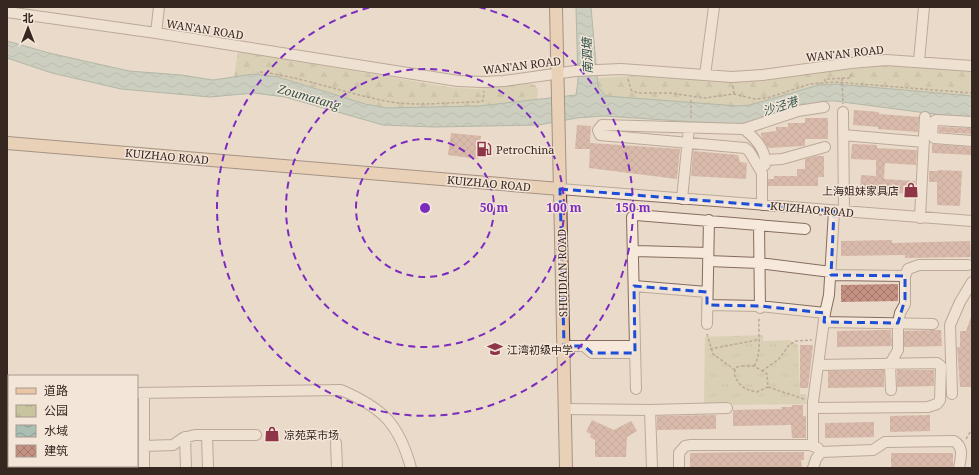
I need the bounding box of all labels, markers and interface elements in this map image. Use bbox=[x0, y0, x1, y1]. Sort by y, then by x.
north arrow bbox=[8, 8, 48, 48]
text: 北 bbox=[23, 10, 34, 25]
street label: WAN'AN ROAD bbox=[165, 15, 245, 43]
water label: 南泗塘 bbox=[578, 36, 596, 74]
street label: WAN'AN ROAD bbox=[805, 41, 885, 65]
street label: WAN'AN ROAD bbox=[482, 53, 562, 77]
water label: Zoumatang bbox=[275, 80, 344, 114]
water label: 沙泾港 bbox=[760, 92, 802, 120]
fuel station icon: PetroChina bbox=[475, 140, 493, 158]
place label: PetroChina bbox=[496, 142, 554, 157]
street label: KUIZHAO ROAD bbox=[124, 145, 210, 167]
street label: KUIZHAO ROAD bbox=[446, 172, 532, 194]
shop icon: 上海姐妹家具店 bbox=[902, 181, 920, 199]
place label: 上海姐妹家具店 bbox=[822, 183, 899, 198]
street label: KUIZHAO ROAD bbox=[769, 198, 855, 220]
text: 50 m bbox=[480, 199, 508, 216]
text: 100 m bbox=[546, 199, 582, 216]
text: 150 m bbox=[615, 199, 651, 216]
centre of rings bbox=[418, 201, 432, 215]
street label: SHUIDIAN ROAD bbox=[554, 229, 570, 317]
school or university icon: 江湾初级中学 bbox=[486, 340, 504, 358]
place label: 江湾初级中学 bbox=[507, 342, 573, 357]
legend bbox=[8, 375, 138, 467]
text: 道路 bbox=[44, 382, 68, 399]
text: 公园 bbox=[44, 402, 68, 419]
text: 水域 bbox=[44, 422, 68, 439]
shop icon: 凉苑菜市场 bbox=[263, 425, 281, 443]
place label: 凉苑菜市场 bbox=[284, 427, 339, 442]
text: 建筑 bbox=[44, 442, 68, 459]

